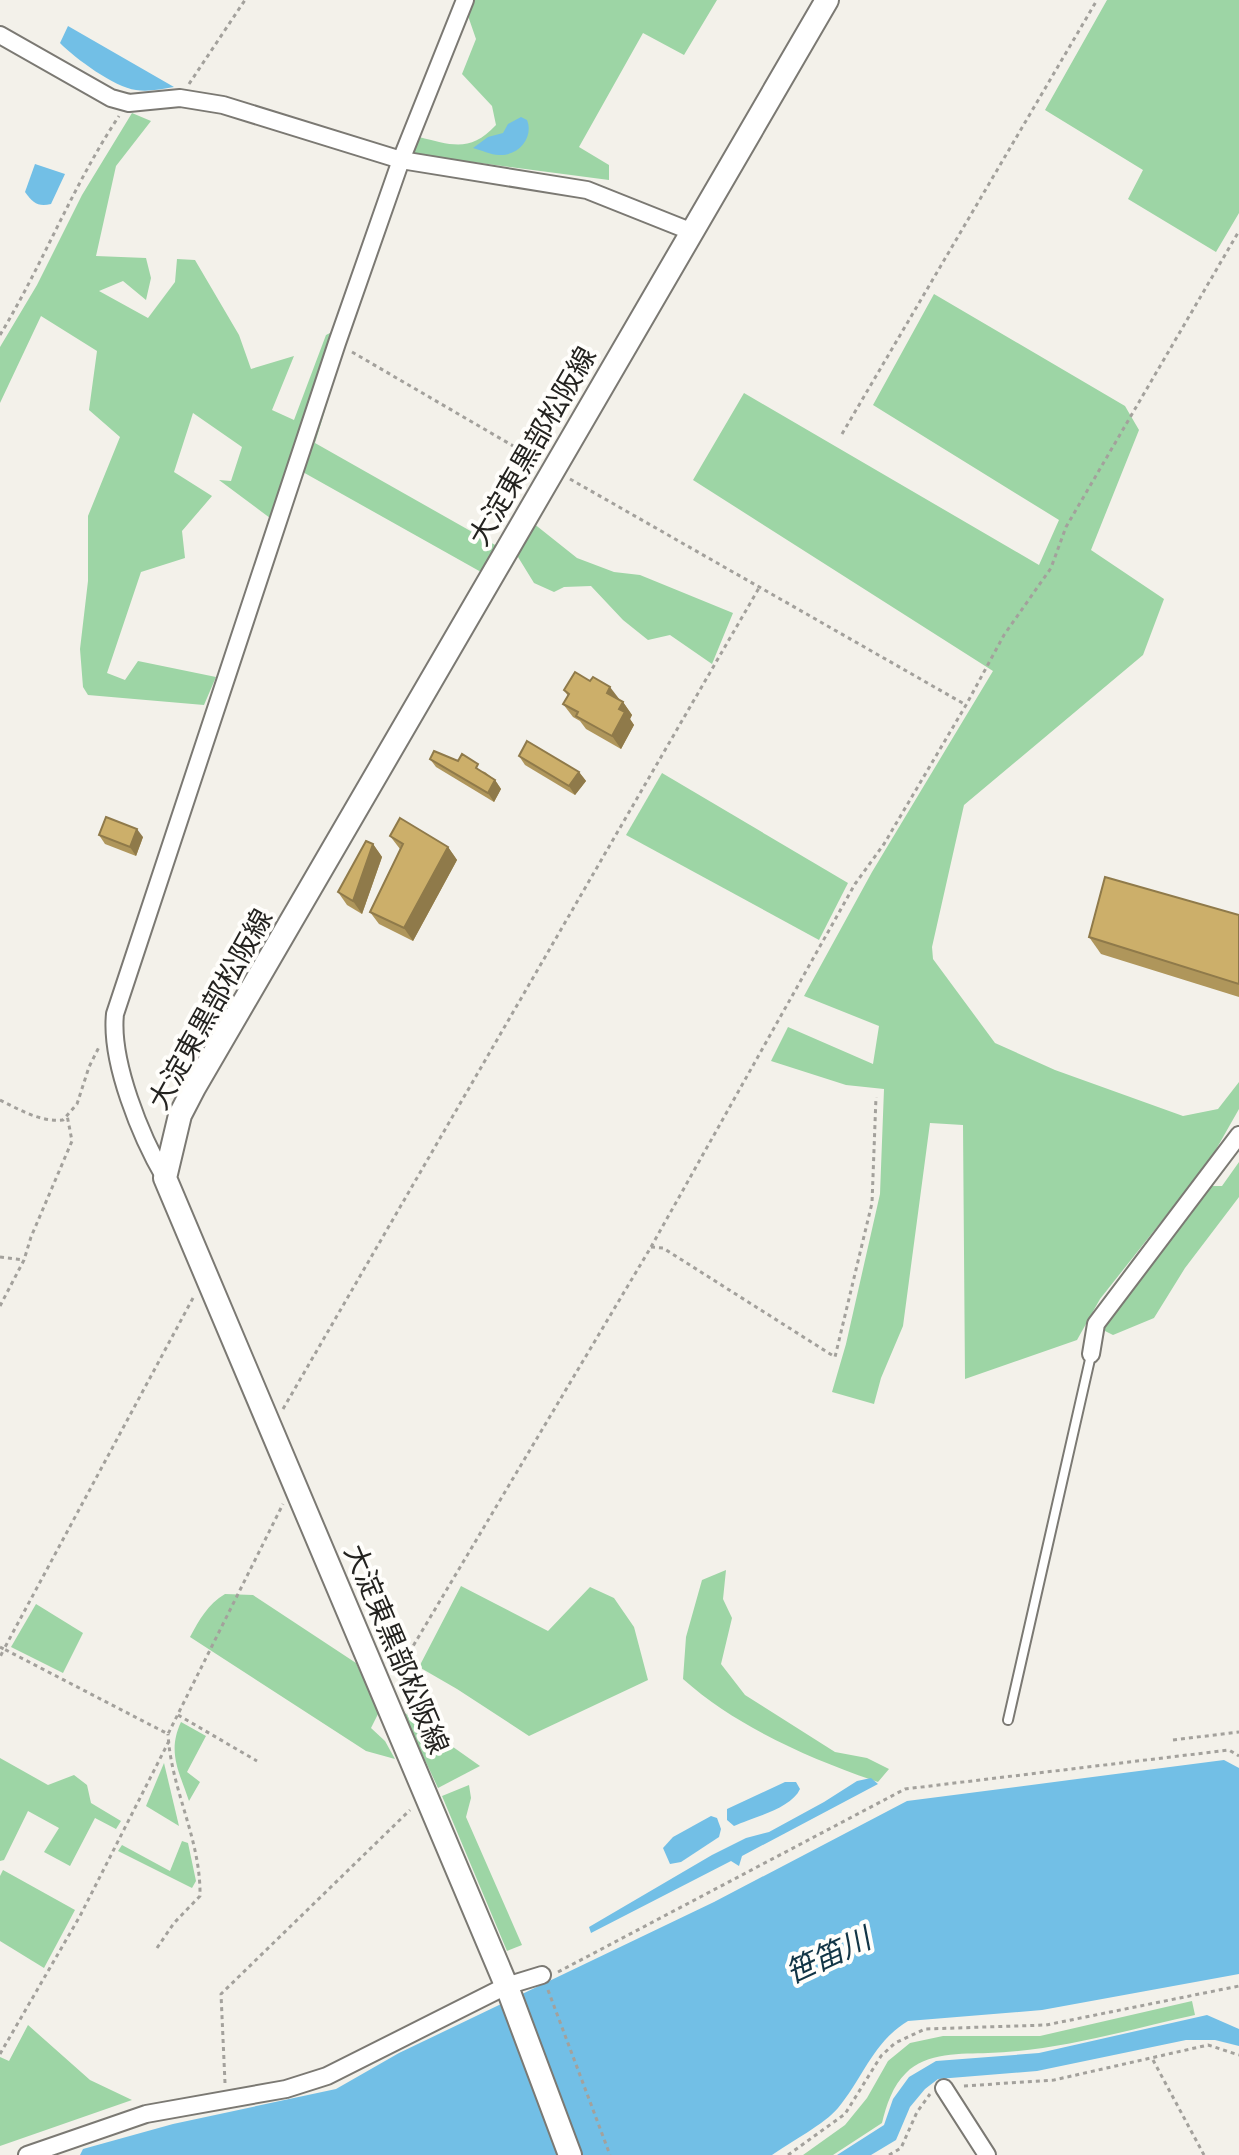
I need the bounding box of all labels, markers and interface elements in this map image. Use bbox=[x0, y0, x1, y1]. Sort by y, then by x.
street label: 大淀東黒部松阪線 bbox=[460, 340, 603, 552]
street label: 大淀東黒部松阪線 bbox=[140, 902, 279, 1115]
street label: 大淀東黒部松阪線 bbox=[338, 1539, 457, 1759]
water label: 笹笛川 bbox=[779, 1918, 879, 1991]

